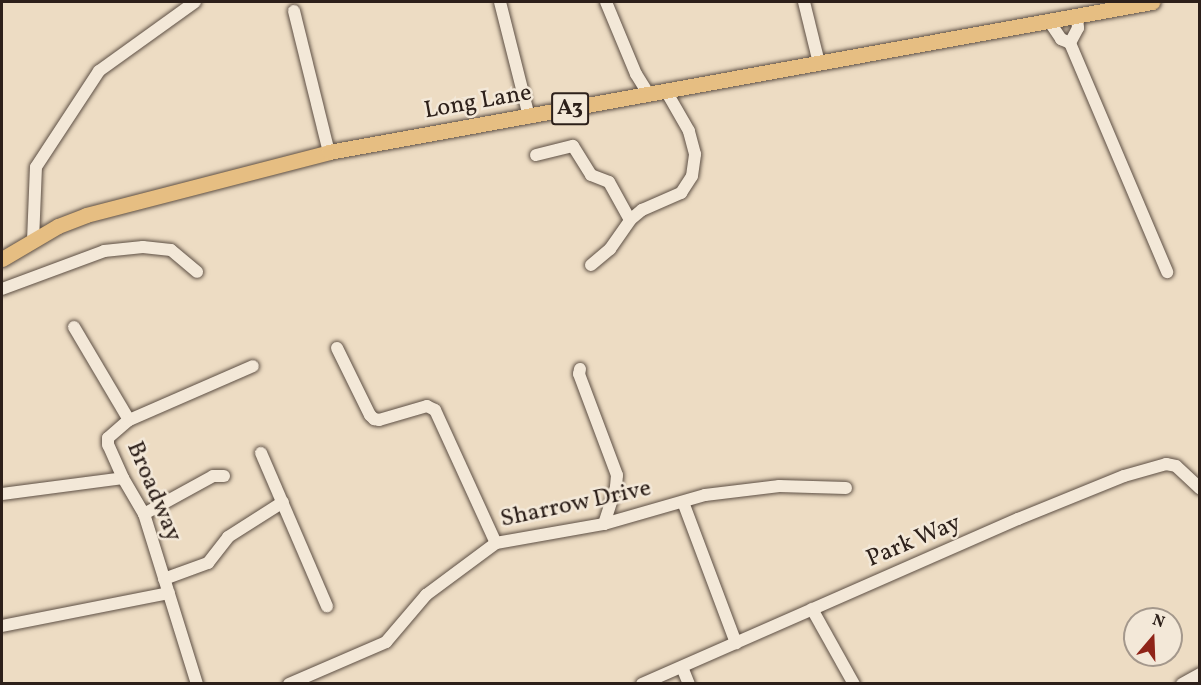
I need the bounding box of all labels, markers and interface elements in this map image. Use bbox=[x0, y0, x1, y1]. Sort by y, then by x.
street label: Long Lane bbox=[422, 79, 534, 127]
road number: A3 bbox=[550, 90, 590, 128]
street label: Broadway bbox=[119, 438, 187, 546]
street label: Sharrow Drive bbox=[498, 475, 654, 535]
street label: Park Way bbox=[862, 509, 966, 575]
north arrow bbox=[1123, 607, 1183, 667]
text: N bbox=[1149, 610, 1167, 634]

